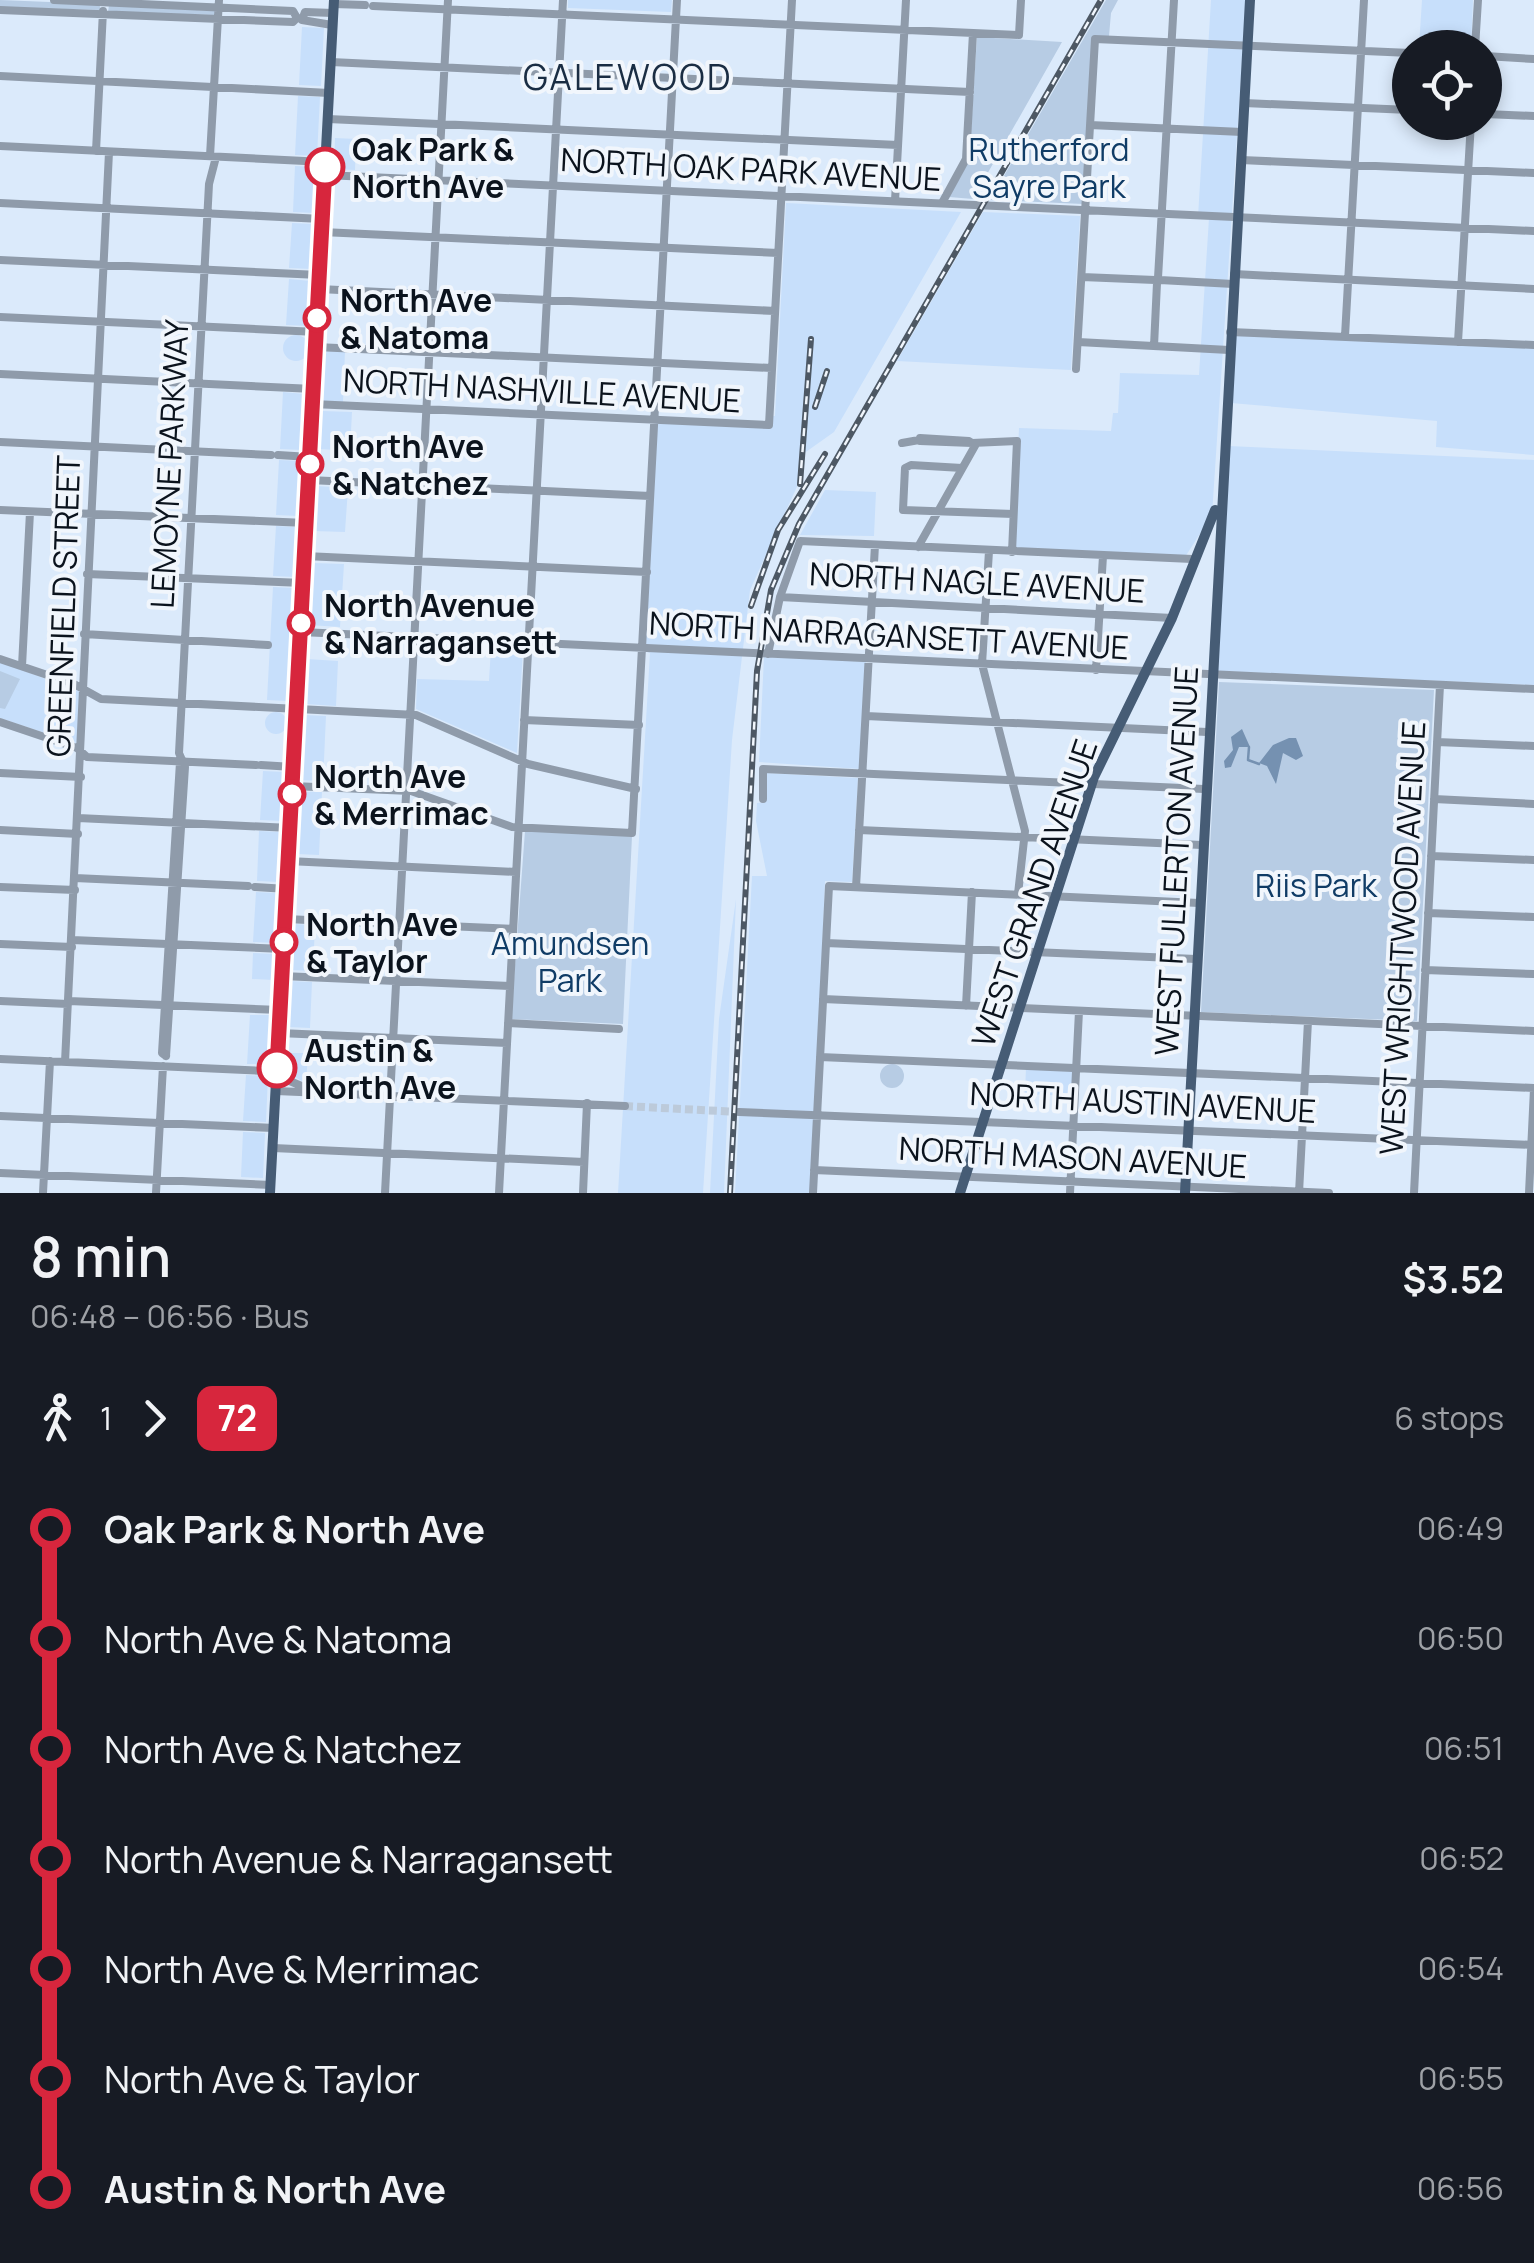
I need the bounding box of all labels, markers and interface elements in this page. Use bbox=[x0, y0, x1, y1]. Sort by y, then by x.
map controls bbox=[1392, 30, 1502, 140]
button: locate bbox=[1392, 30, 1502, 140]
district label: GALEWOOD bbox=[523, 53, 733, 101]
place label: Oak Park & North Ave bbox=[352, 127, 515, 208]
park label: Rutherford Sayre Park bbox=[968, 127, 1130, 208]
street label: NORTH OAK PARK AVENUE bbox=[559, 137, 943, 201]
marker: Oak Park & North Ave bbox=[306, 148, 344, 186]
place label: North Ave & Natoma bbox=[340, 278, 492, 359]
marker: North Ave & Natoma bbox=[304, 305, 330, 331]
street label: LEMOYNE PARKWAY bbox=[139, 318, 199, 609]
street label: NORTH NASHVILLE AVENUE bbox=[342, 358, 742, 422]
place label: North Ave & Natchez bbox=[332, 424, 489, 505]
marker: North Ave & Natchez bbox=[297, 451, 323, 477]
street label: GREENFIELD STREET bbox=[36, 454, 90, 758]
street label: NORTH NAGLE AVENUE bbox=[808, 551, 1146, 613]
place label: North Avenue & Narragansett bbox=[324, 583, 557, 664]
street label: NORTH NARRAGANSETT AVENUE bbox=[648, 600, 1130, 670]
marker: North Avenue & Narragansett bbox=[288, 610, 314, 636]
street label: WEST FULLERTON AVENUE bbox=[1144, 665, 1208, 1057]
street label: WEST WRIGHTWOOD AVENUE bbox=[1369, 720, 1435, 1156]
street label: WEST GRAND AVENUE bbox=[961, 733, 1107, 1053]
place label: North Ave & Merrimac bbox=[314, 754, 489, 835]
marker: North Ave & Merrimac bbox=[279, 781, 305, 807]
park label: Riis Park bbox=[1255, 863, 1378, 907]
place label: North Ave & Taylor bbox=[306, 902, 458, 983]
park label: Amundsen Park bbox=[491, 921, 649, 1002]
marker: North Ave & Taylor bbox=[271, 929, 297, 955]
place label: Austin & North Ave bbox=[304, 1028, 456, 1109]
marker: Austin & North Ave bbox=[258, 1049, 296, 1087]
street label: NORTH AUSTIN AVENUE bbox=[969, 1071, 1317, 1133]
street label: NORTH MASON AVENUE bbox=[898, 1126, 1248, 1188]
text: 8 min bbox=[30, 1218, 171, 1294]
text: $3.52 bbox=[1403, 1252, 1504, 1304]
text: 06:48 – 06:56 · Bus bbox=[30, 1294, 309, 1338]
icon: walk bbox=[30, 1391, 85, 1446]
icon: forward bbox=[127, 1391, 182, 1446]
text: 72 bbox=[217, 1394, 257, 1442]
text: 1 bbox=[100, 1396, 112, 1440]
text: 6 stops bbox=[1394, 1396, 1504, 1440]
text: Oak Park & North Ave bbox=[104, 1502, 485, 1554]
text: 06:49 bbox=[1417, 1506, 1504, 1550]
text: North Ave & Natoma bbox=[104, 1612, 452, 1664]
text: 06:50 bbox=[1417, 1616, 1504, 1660]
text: North Ave & Natchez bbox=[104, 1722, 462, 1774]
text: 06:51 bbox=[1424, 1726, 1504, 1770]
text: North Avenue & Narragansett bbox=[104, 1832, 613, 1884]
text: 06:52 bbox=[1419, 1836, 1504, 1880]
text: North Ave & Merrimac bbox=[104, 1942, 480, 1994]
text: 06:54 bbox=[1418, 1946, 1504, 1990]
text: North Ave & Taylor bbox=[104, 2052, 420, 2104]
text: 06:55 bbox=[1418, 2056, 1504, 2100]
text: Austin & North Ave bbox=[104, 2162, 446, 2214]
text: 06:56 bbox=[1417, 2166, 1504, 2210]

